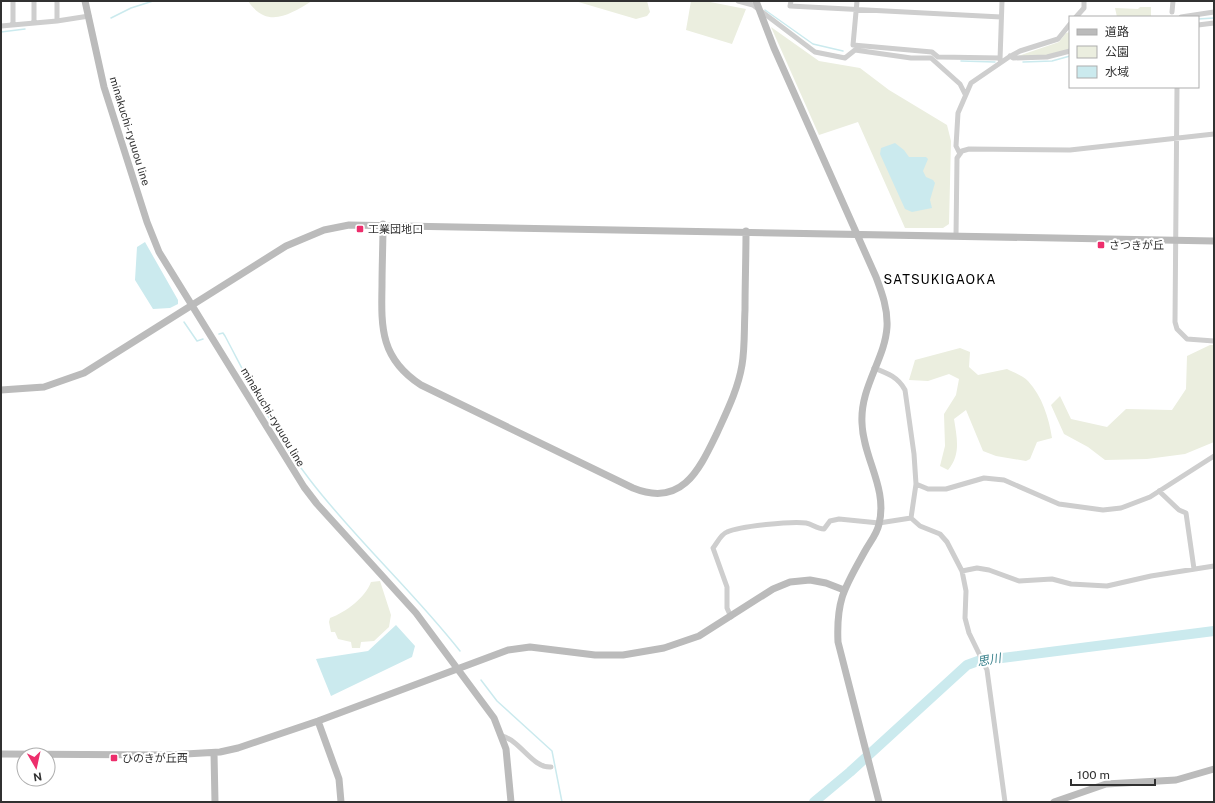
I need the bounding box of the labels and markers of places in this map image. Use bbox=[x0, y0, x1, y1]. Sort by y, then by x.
place label: 工業団地口 bbox=[368, 223, 423, 235]
marker: 工業団地口 bbox=[355, 224, 365, 234]
place label: さつきが丘 bbox=[1109, 239, 1164, 251]
marker: さつきが丘 bbox=[1096, 240, 1106, 250]
place label: ひのきが丘西 bbox=[122, 752, 188, 764]
marker: ひのきが丘西 bbox=[109, 753, 119, 763]

